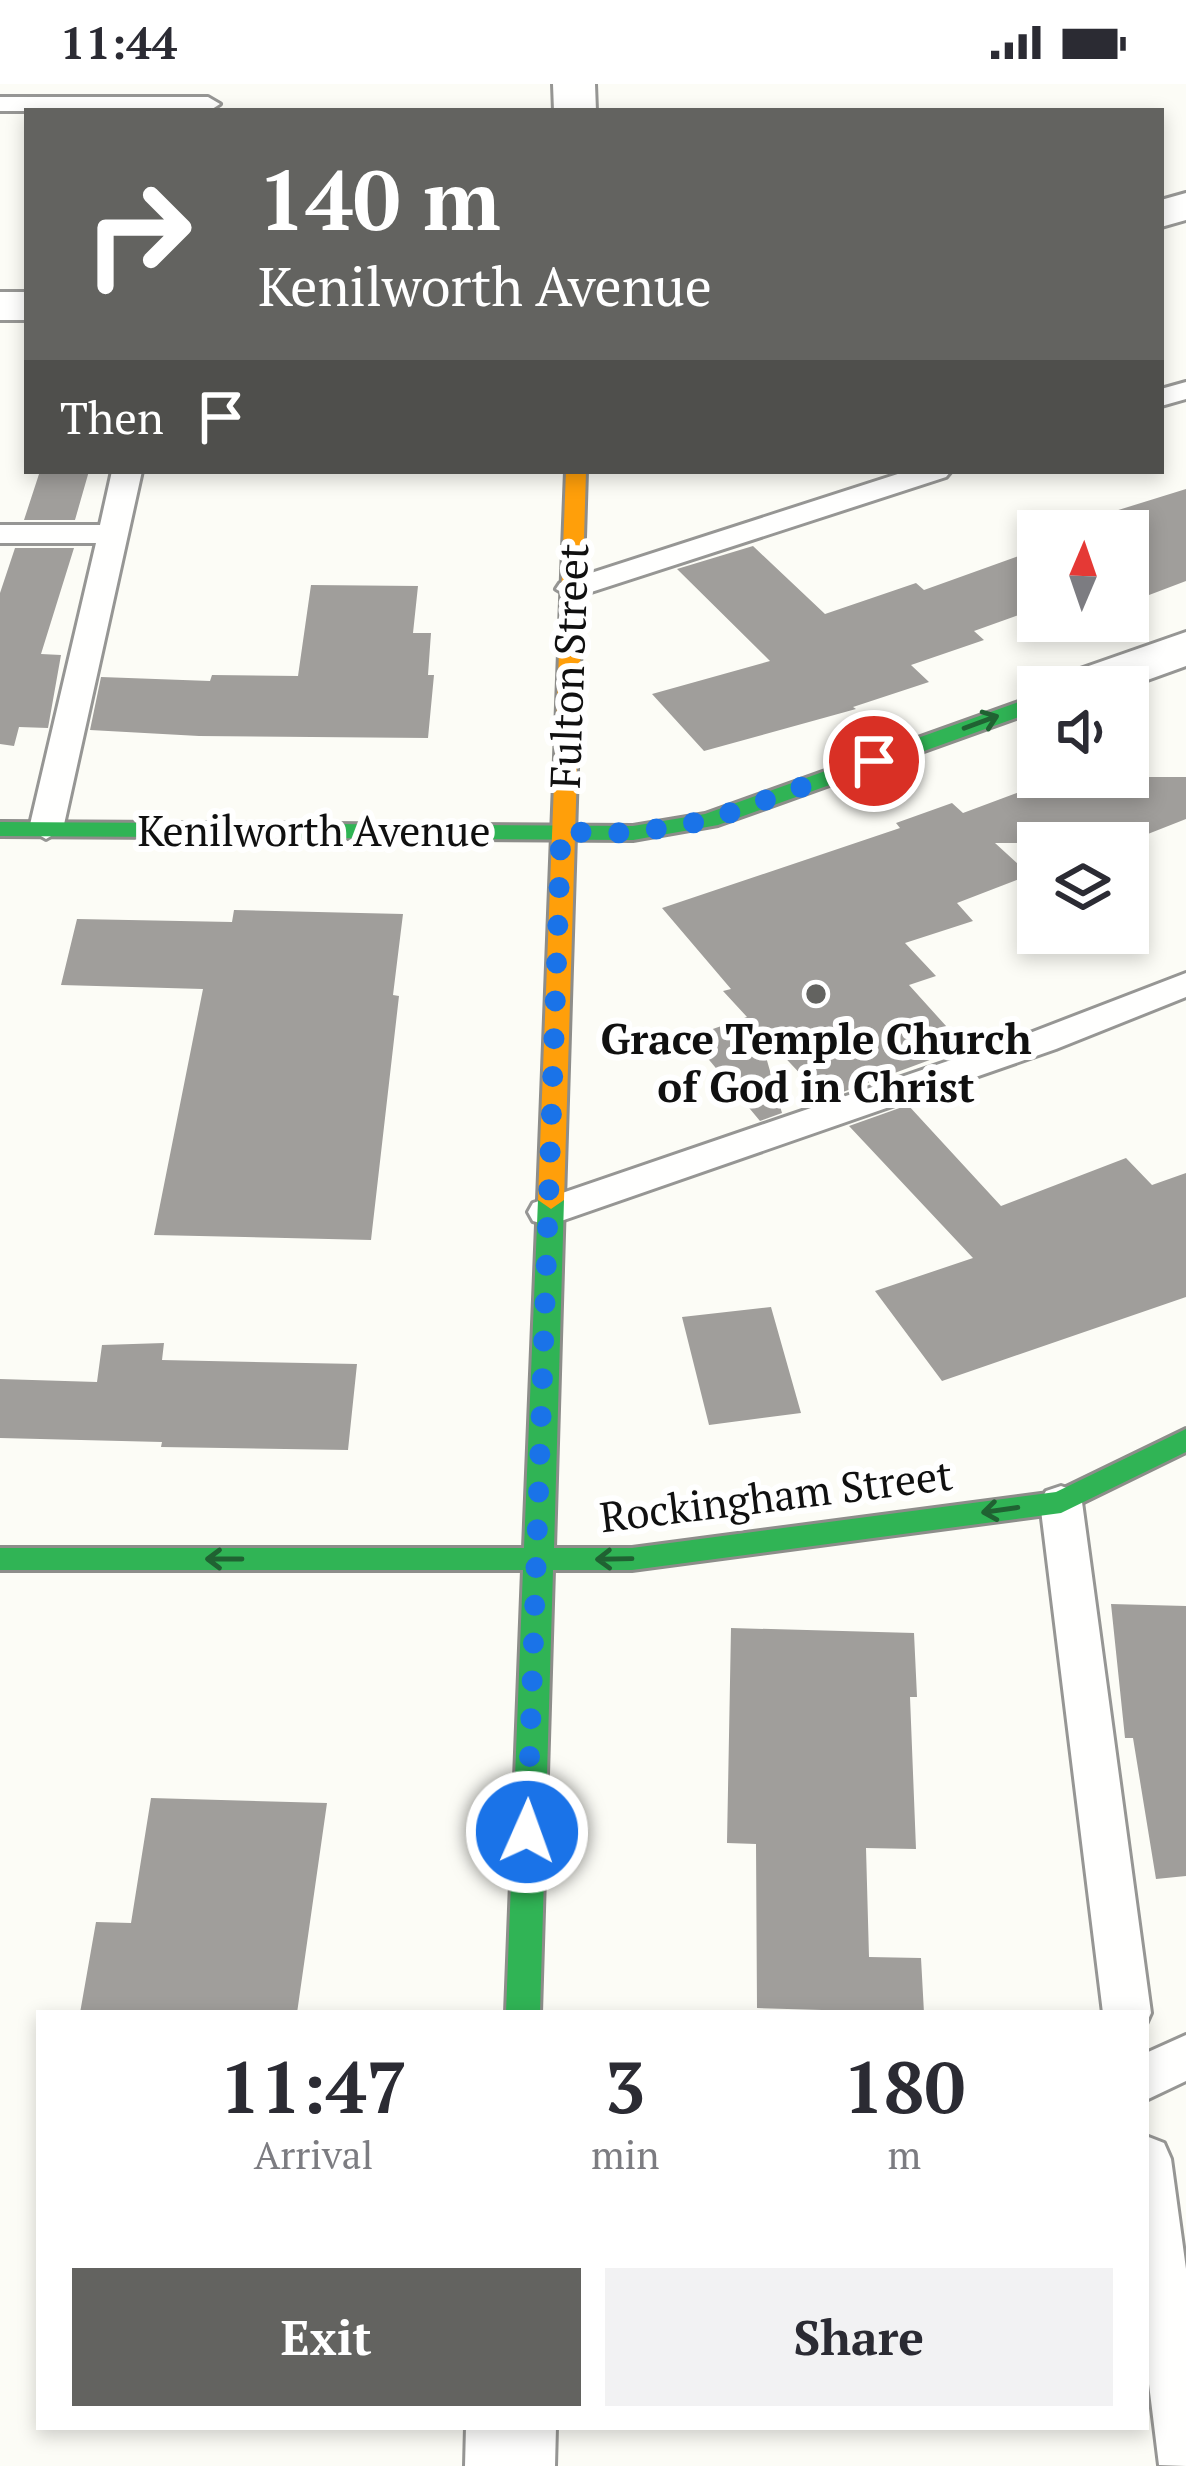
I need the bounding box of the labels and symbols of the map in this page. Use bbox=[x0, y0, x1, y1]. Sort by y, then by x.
north arrow bbox=[1017, 510, 1149, 642]
street label: Fulton Street bbox=[536, 542, 600, 790]
pin bbox=[823, 710, 925, 812]
one-way arrow bbox=[962, 710, 999, 732]
street label: Kenilworth Avenue bbox=[137, 802, 491, 858]
marker: Grace Temple Church of God in Christ bbox=[803, 981, 829, 1007]
place label: Grace Temple Church of God in Christ bbox=[600, 1010, 1032, 1114]
street label: Rockingham Street bbox=[597, 1446, 956, 1544]
one-way arrow bbox=[982, 1500, 1021, 1522]
one-way arrow bbox=[205, 1548, 244, 1570]
one-way arrow bbox=[595, 1548, 634, 1570]
position arrow bbox=[464, 1769, 590, 1895]

